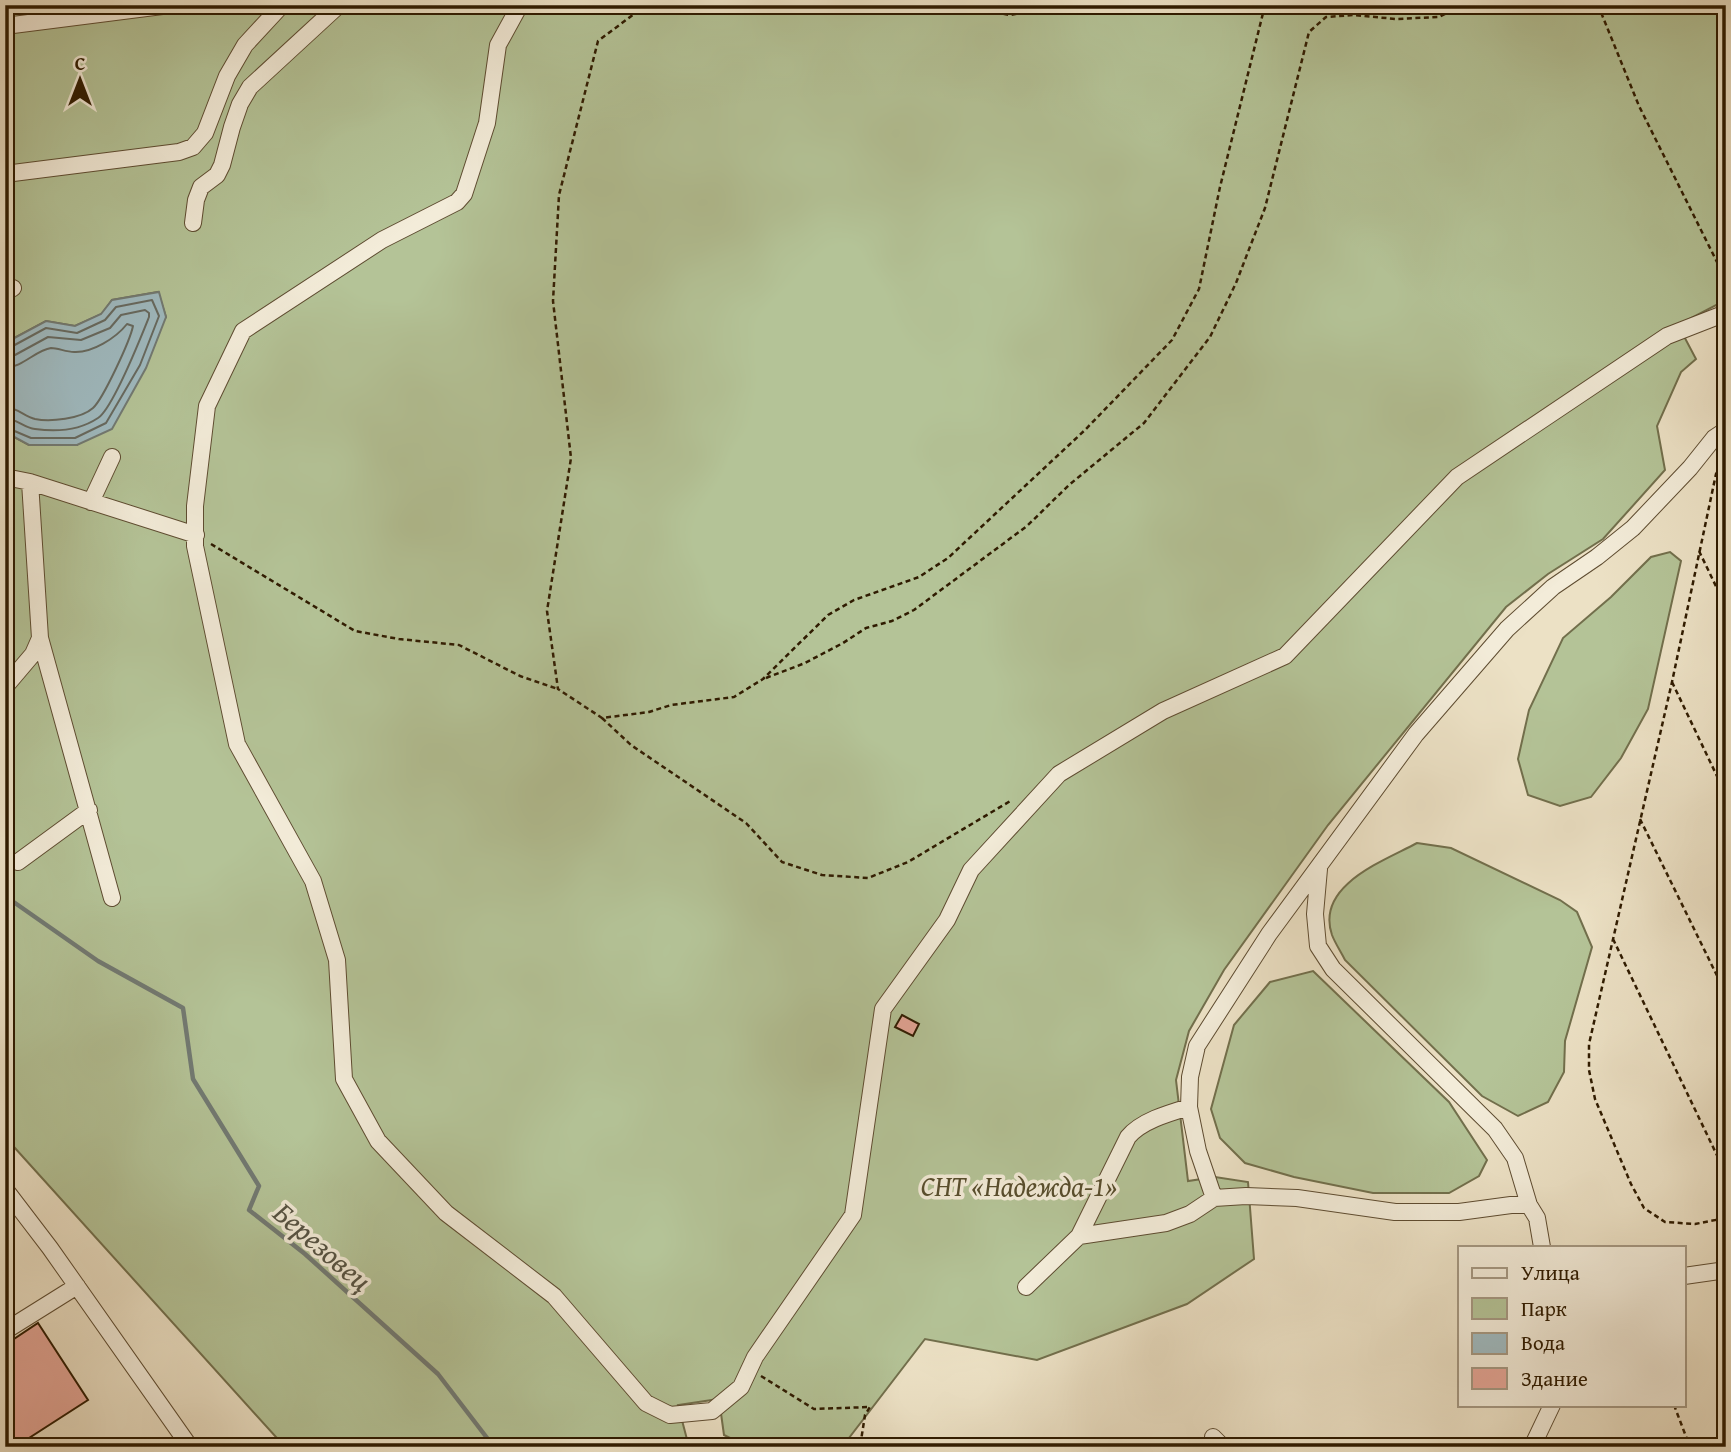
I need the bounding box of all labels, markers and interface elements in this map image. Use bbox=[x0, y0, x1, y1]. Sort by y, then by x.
north arrow bbox=[46, 46, 116, 116]
text: С bbox=[75, 49, 86, 77]
park label: СНТ «Надежда-1» bbox=[921, 1165, 1117, 1206]
water label: Березовец bbox=[264, 1191, 382, 1301]
legend bbox=[1458, 1246, 1686, 1406]
text: Улица bbox=[1521, 1257, 1580, 1288]
text: Парк bbox=[1521, 1293, 1567, 1324]
text: Вода bbox=[1521, 1327, 1565, 1358]
text: Здание bbox=[1521, 1363, 1588, 1394]

